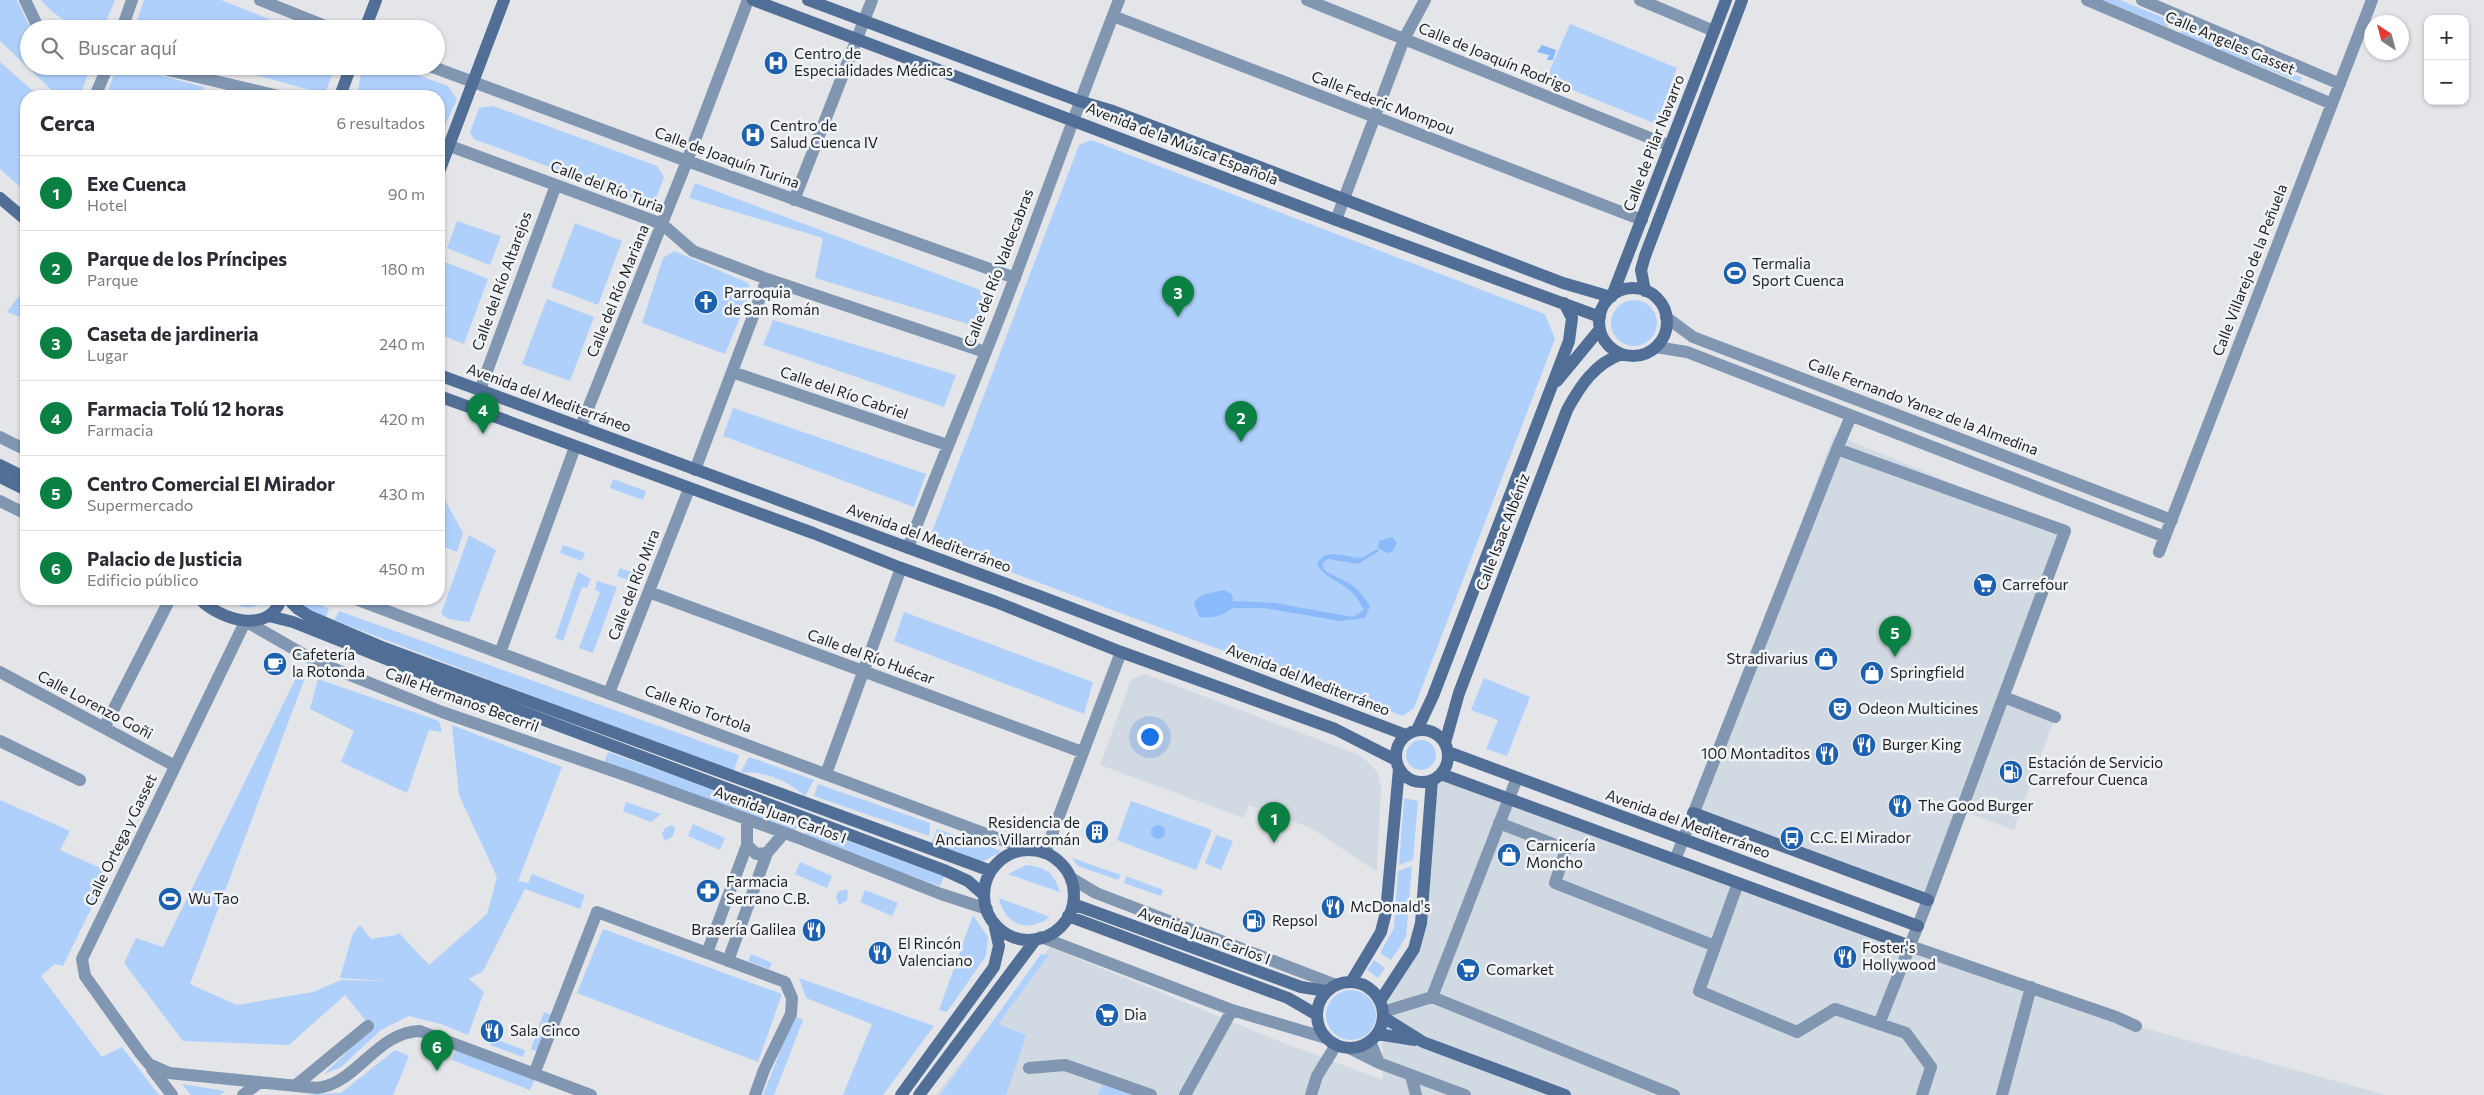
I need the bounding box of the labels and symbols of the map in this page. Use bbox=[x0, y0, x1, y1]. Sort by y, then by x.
street label: Calle Angeles Gasset bbox=[2163, 7, 2298, 78]
north arrow bbox=[2364, 15, 2409, 60]
street label: Calle de Joaquín Rodrigo bbox=[1416, 18, 1575, 96]
place label: Centro de Especialidades Médicas bbox=[794, 44, 953, 79]
hospital icon: Centro de Especialidades Médicas bbox=[763, 50, 789, 76]
street label: Calle Federic Mompou bbox=[1309, 66, 1458, 138]
street label: Calle de Pilar Navarro bbox=[1619, 72, 1687, 213]
street label: Avenida de la Música Española bbox=[1084, 98, 1281, 188]
place label: Centro de Salud Cuenca IV bbox=[770, 116, 878, 151]
street label: Calle de Joaquín Turina bbox=[653, 122, 802, 192]
hospital icon: Centro de Salud Cuenca IV bbox=[740, 122, 766, 148]
street label: Calle del Río Turia bbox=[548, 156, 667, 216]
street label: Calle Villarejo de la Peñuela bbox=[2208, 181, 2290, 358]
street label: Calle del Río Valdecabras bbox=[960, 186, 1037, 349]
street label: Calle del Río Altarejos bbox=[467, 208, 535, 353]
street label: Calle del Río Mariana bbox=[582, 222, 652, 360]
place label: Termalia Sport Cuenca bbox=[1752, 254, 1844, 289]
sports icon: Termalia Sport Cuenca bbox=[1722, 260, 1748, 286]
pin: 3 bbox=[1162, 276, 1194, 317]
place label: Parroquia de San Román bbox=[724, 283, 820, 318]
church icon: Parroquia de San Román bbox=[693, 289, 719, 315]
street label: Calle Fernando Yanez de la Almedina bbox=[1806, 354, 2041, 458]
street label: Avenida del Mediterráneo bbox=[465, 359, 634, 435]
street label: Calle del Río Cabriel bbox=[778, 362, 911, 422]
pin: 4 bbox=[467, 393, 499, 434]
pin: 2 bbox=[1225, 401, 1257, 442]
street label: Calle Isaac Albéniz bbox=[1471, 470, 1533, 593]
street label: Avenida del Mediterráneo bbox=[845, 499, 1014, 575]
street label: Calle del Río Mira bbox=[604, 527, 663, 643]
supermarket icon: Carrefour bbox=[1972, 572, 1998, 598]
place label: Carrefour bbox=[2002, 575, 2069, 593]
pin: 5 bbox=[1879, 616, 1911, 657]
street label: Calle del Río Huécar bbox=[805, 625, 938, 687]
street label: Avenida del Mediterráneo bbox=[1224, 639, 1393, 719]
place label: Cafetería la Rotonda bbox=[292, 645, 365, 680]
shop icon: Stradivarius bbox=[1813, 646, 1839, 672]
place label: Stradivarius bbox=[1727, 649, 1808, 667]
cafe icon: Cafetería la Rotonda bbox=[262, 651, 288, 677]
shop icon: Springfield bbox=[1859, 660, 1885, 686]
street label: Calle Hermanos Becerril bbox=[383, 663, 542, 735]
place label: Springfield bbox=[1890, 663, 1964, 681]
street label: Calle Lorenzo Goñi bbox=[35, 666, 156, 742]
street label: Calle Rio Tortola bbox=[642, 680, 754, 736]
theatre icon: Odeon Multicines bbox=[1827, 696, 1853, 722]
place label: Odeon Multicines bbox=[1858, 699, 1979, 717]
your location bbox=[1137, 724, 1163, 750]
restaurant icon: Burger King bbox=[1851, 732, 1877, 758]
place label: Burger King bbox=[1882, 735, 1961, 753]
restaurant icon: 100 Montaditos bbox=[1814, 741, 1840, 767]
place label: 100 Montaditos bbox=[1701, 744, 1810, 762]
place label: Estación de Servicio Carrefour Cuenca bbox=[2028, 753, 2163, 788]
fuel station icon: Estación de Servicio Carrefour Cuenca bbox=[1998, 759, 2024, 785]
street label: Calle Ortega y Gasset bbox=[80, 771, 160, 908]
street label: Avenida Juan Carlos I bbox=[712, 782, 849, 846]
street label: Avenida del Mediterráneo bbox=[1604, 785, 1773, 861]
restaurant icon: The Good Burger bbox=[1887, 793, 1913, 819]
place label: The Good Burger bbox=[1918, 796, 2033, 814]
pin: 1 bbox=[1258, 802, 1290, 843]
place label: Residencia de Ancianos Villarromán bbox=[935, 813, 1080, 848]
building icon: Residencia de Ancianos Villarromán bbox=[1084, 819, 1110, 845]
bus stop icon: C.C. El Mirador bbox=[1779, 825, 1805, 851]
place label: C.C. El Mirador bbox=[1810, 828, 1911, 846]
place label: Carnicería Moncho bbox=[1526, 836, 1596, 871]
shop icon: Carnicería Moncho bbox=[1496, 842, 1522, 868]
place label: Farmacia Serrano C.B. bbox=[726, 872, 810, 907]
pharmacy icon: Farmacia Serrano C.B. bbox=[695, 878, 721, 904]
sports icon: Wu Tao bbox=[157, 886, 183, 912]
place label: Wu Tao bbox=[188, 889, 239, 907]
restaurant icon: McDonald's bbox=[1320, 894, 1346, 920]
place label: McDonald's bbox=[1350, 897, 1431, 915]
street label: Avenida Juan Carlos I bbox=[1136, 903, 1273, 967]
fuel station icon: Repsol bbox=[1241, 908, 1267, 934]
place label: Repsol bbox=[1272, 911, 1318, 929]
restaurant icon: Brasería Galilea bbox=[801, 917, 827, 943]
place label: Brasería Galilea bbox=[691, 920, 796, 938]
place label: El Rincón Valenciano bbox=[898, 934, 972, 969]
place label: Foster's Hollywood bbox=[1862, 938, 1936, 973]
restaurant icon: El Rincón Valenciano bbox=[867, 940, 893, 966]
restaurant icon: Foster's Hollywood bbox=[1832, 944, 1858, 970]
supermarket icon: Comarket bbox=[1455, 957, 1481, 983]
place label: Comarket bbox=[1486, 960, 1554, 978]
supermarket icon: Dia bbox=[1094, 1002, 1120, 1028]
place label: Dia bbox=[1124, 1005, 1147, 1023]
restaurant icon: Sala Cinco bbox=[479, 1018, 505, 1044]
place label: Sala Cinco bbox=[510, 1021, 580, 1039]
pin: 6 bbox=[421, 1030, 453, 1071]

